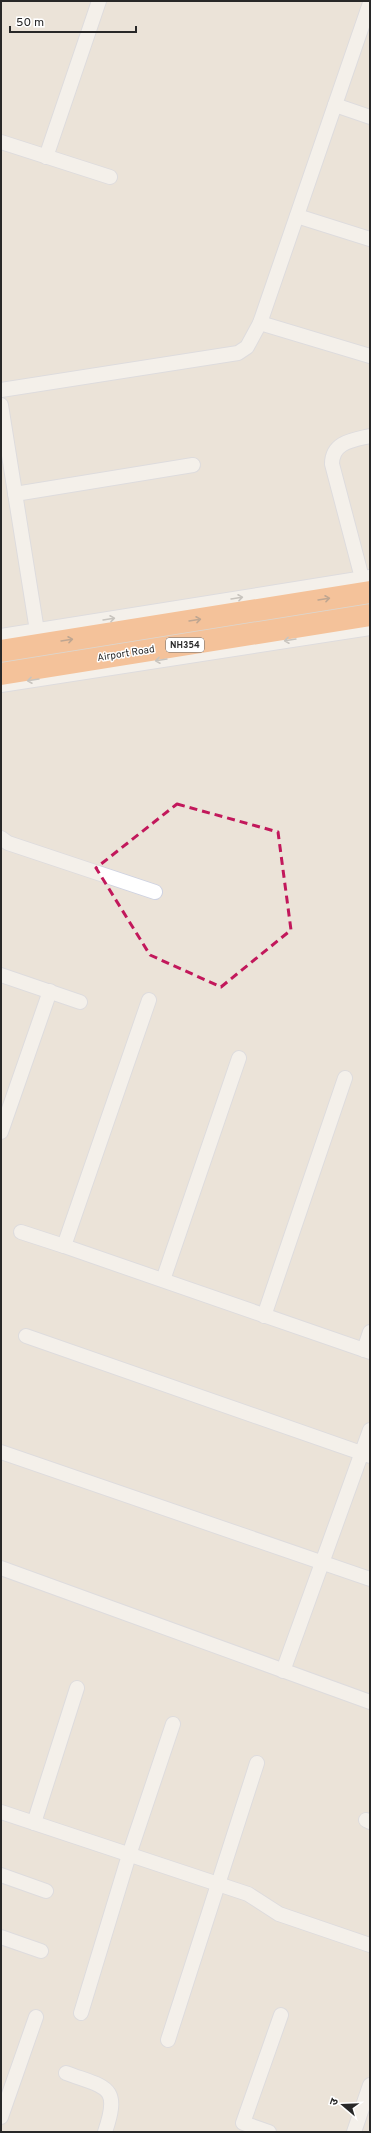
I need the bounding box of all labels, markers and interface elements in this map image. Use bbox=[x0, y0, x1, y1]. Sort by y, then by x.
scale bar bbox=[10, 8, 136, 34]
text: 50 m bbox=[16, 15, 44, 31]
one-way arrow bbox=[230, 594, 243, 602]
one-way arrow bbox=[317, 595, 330, 603]
one-way arrow bbox=[102, 615, 115, 623]
one-way arrow bbox=[189, 616, 202, 624]
one-way arrow bbox=[60, 636, 73, 644]
one-way arrow bbox=[284, 636, 297, 644]
road number: NH354 bbox=[166, 638, 204, 652]
street label: Airport Road bbox=[96, 643, 156, 665]
one-way arrow bbox=[155, 656, 168, 664]
one-way arrow bbox=[27, 676, 40, 684]
north arrow bbox=[323, 2085, 363, 2125]
text: उ bbox=[327, 2096, 342, 2107]

